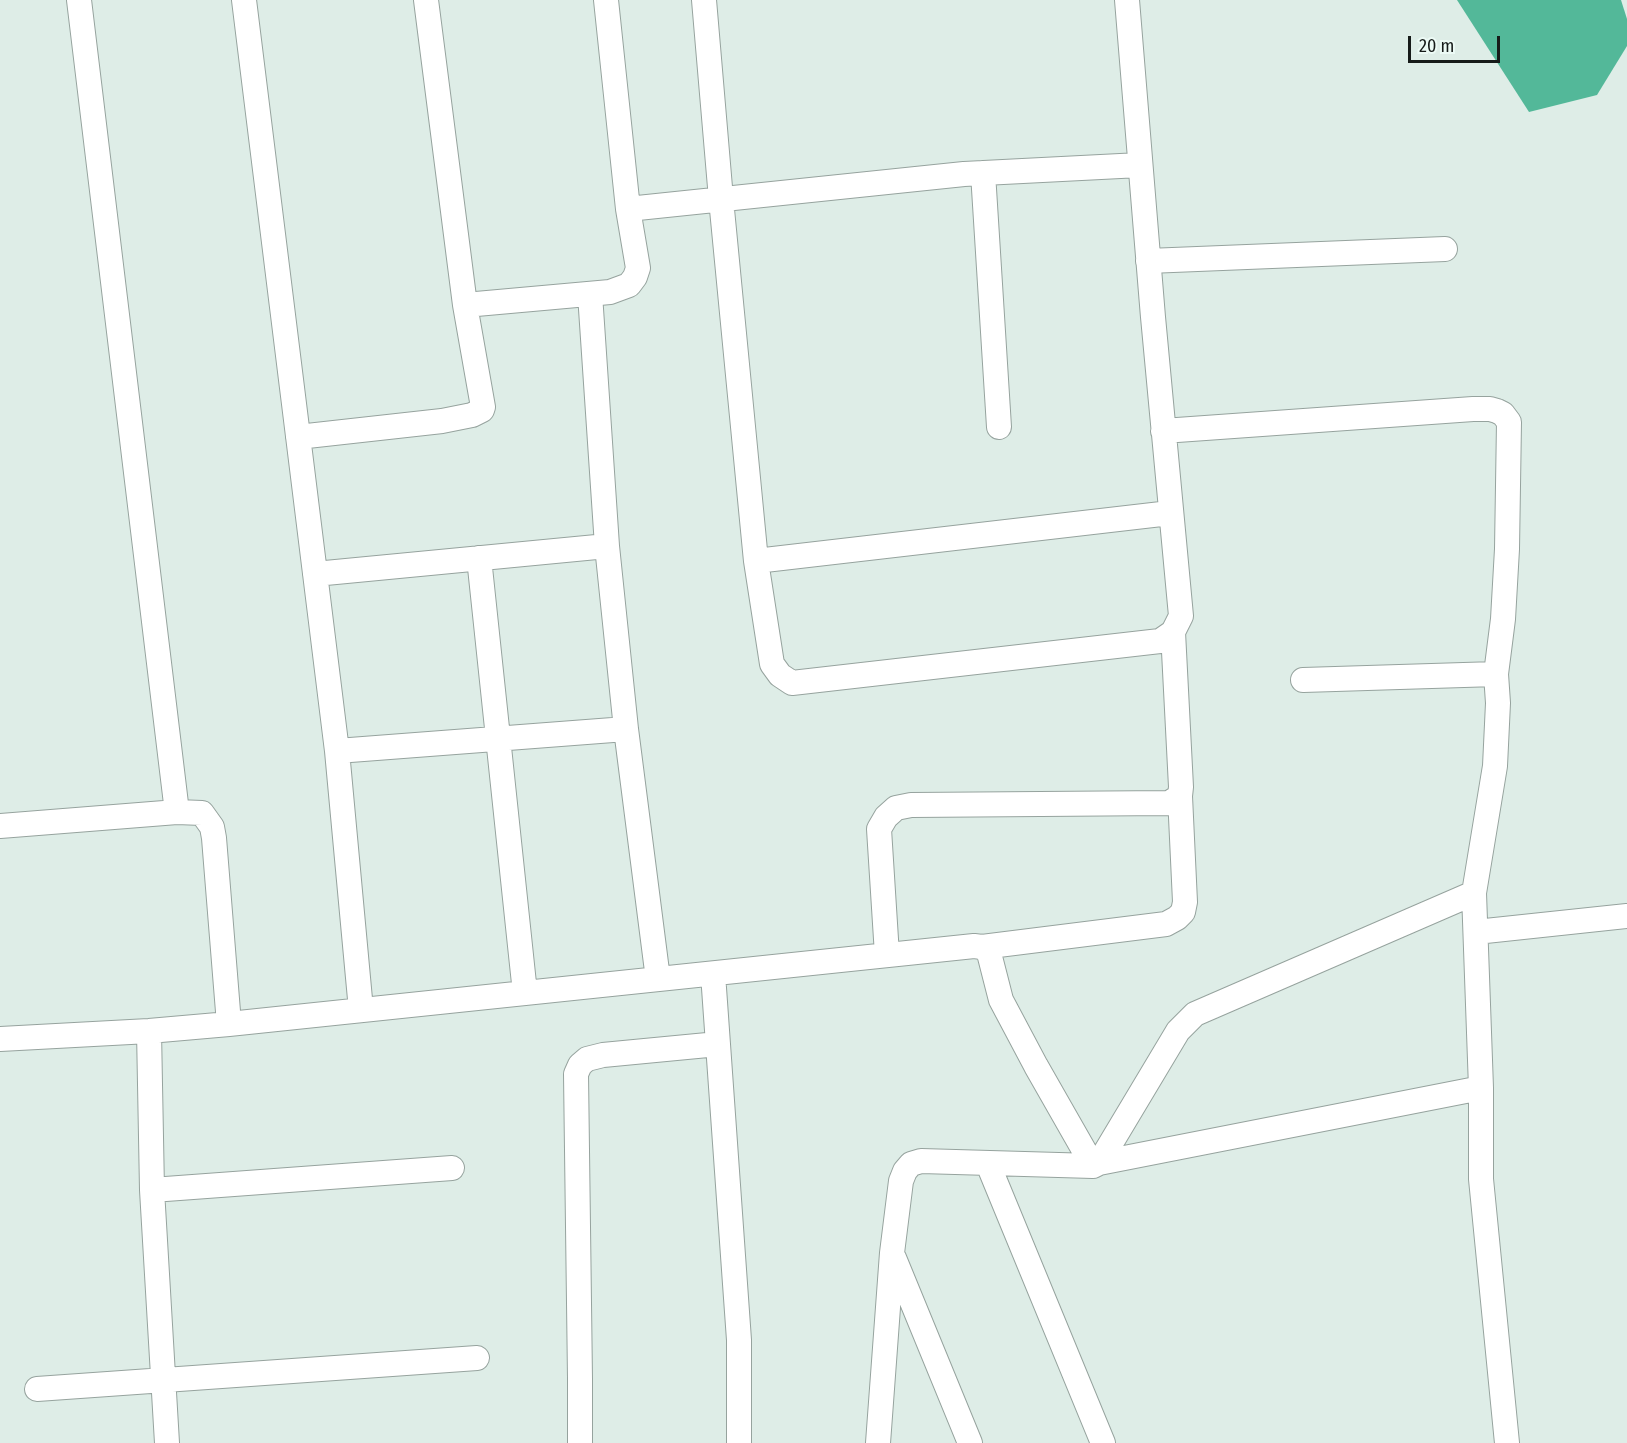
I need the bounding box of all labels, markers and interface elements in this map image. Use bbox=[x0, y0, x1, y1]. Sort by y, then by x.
scale bar bbox=[1411, 24, 1502, 62]
text: 20 m bbox=[1419, 35, 1454, 57]

